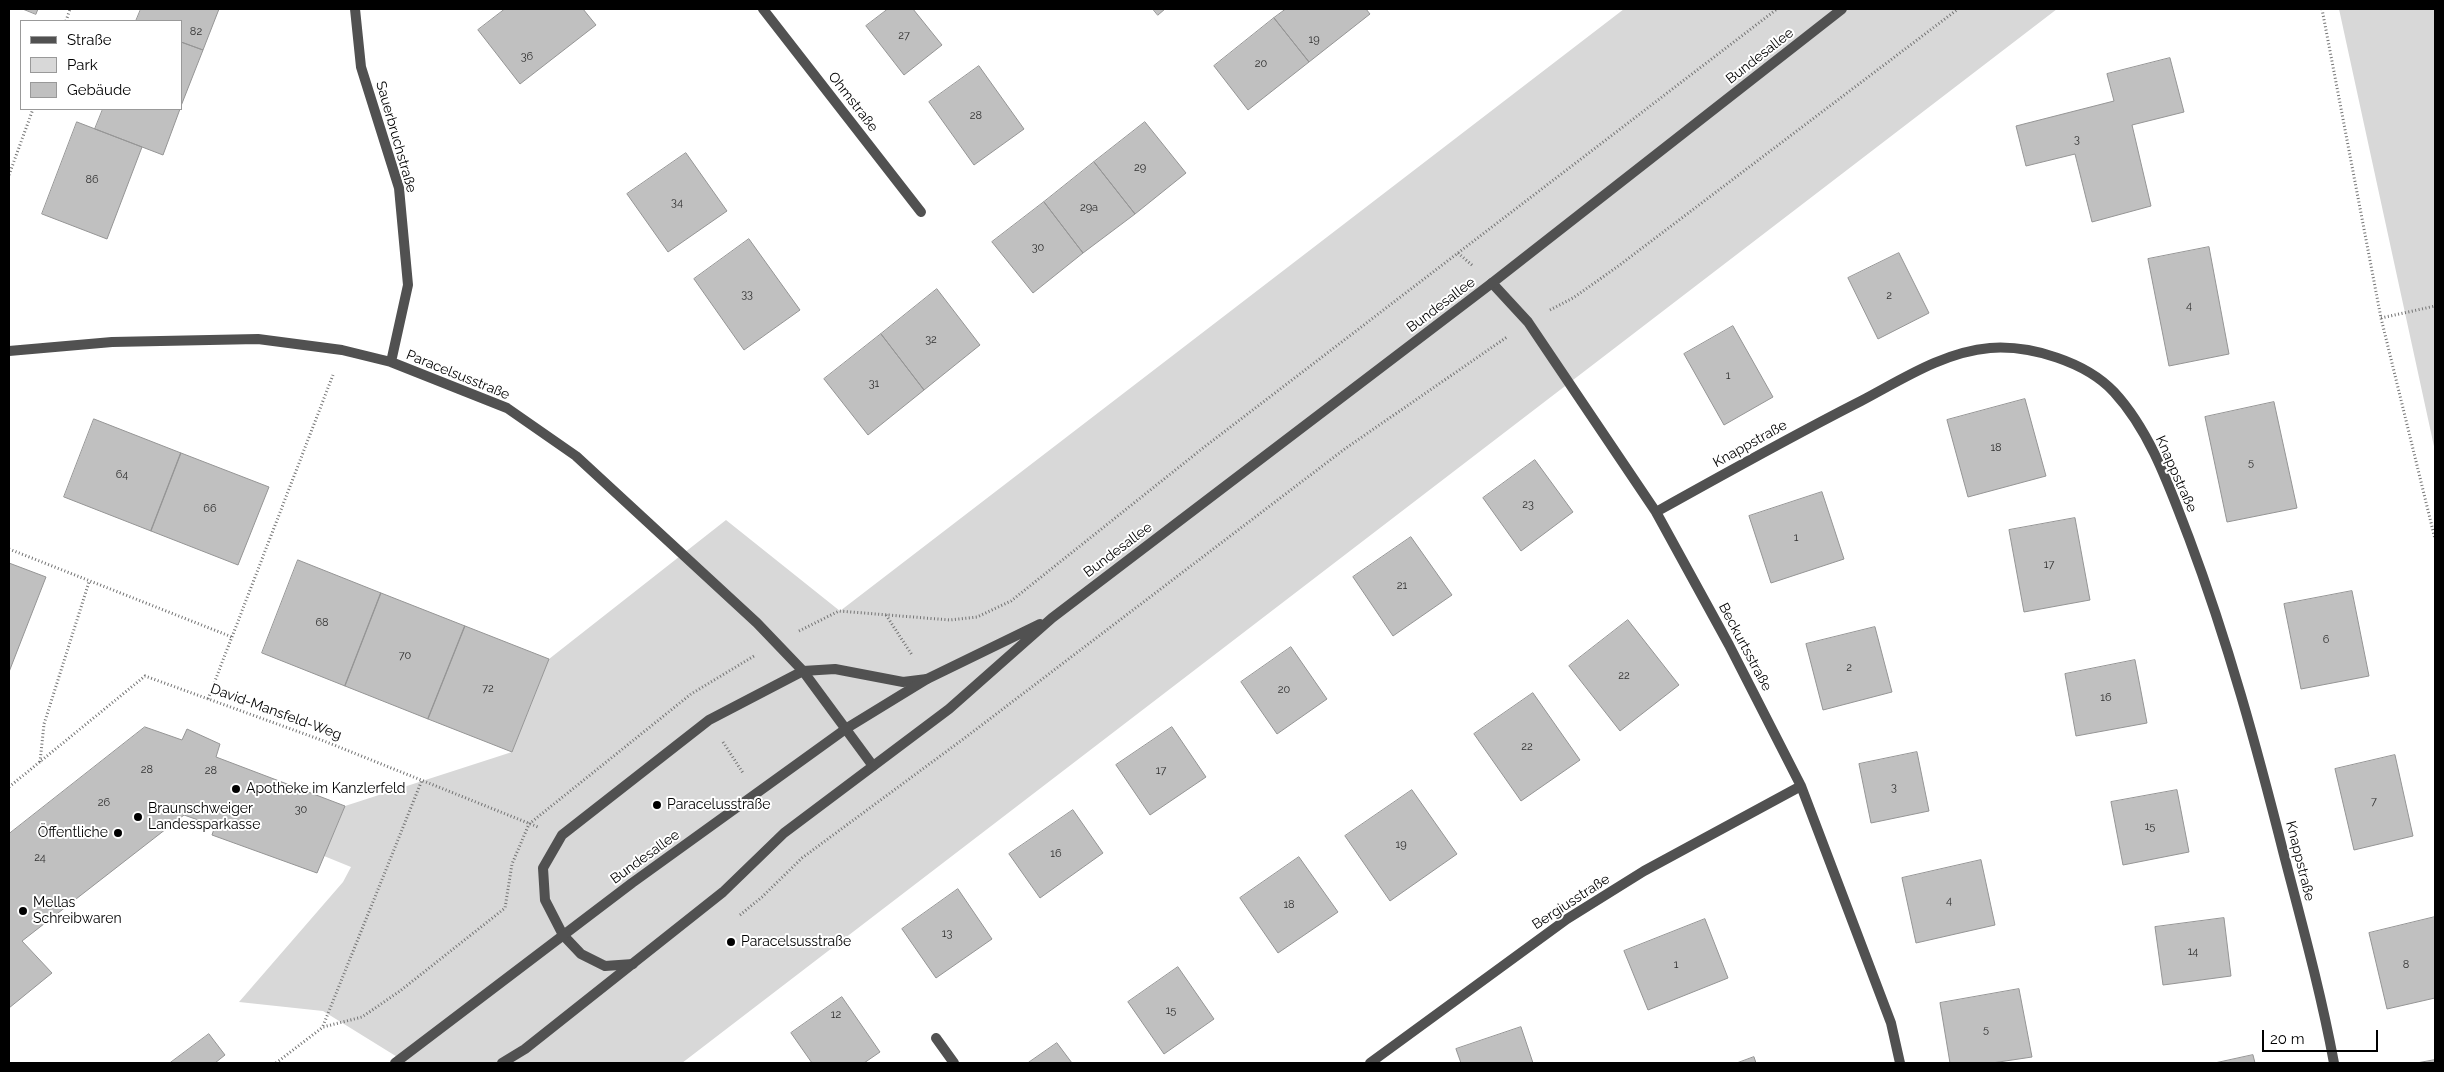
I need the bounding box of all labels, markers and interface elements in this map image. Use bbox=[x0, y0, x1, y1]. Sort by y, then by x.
legend bbox=[20, 20, 182, 110]
street label: Bundesallee bbox=[1723, 24, 1797, 88]
house number: 82 bbox=[190, 25, 202, 39]
house number: 27 bbox=[898, 29, 910, 43]
text: Straße bbox=[67, 31, 111, 49]
house number: 19 bbox=[1308, 33, 1320, 47]
house number: 36 bbox=[521, 50, 533, 64]
text: Park bbox=[67, 56, 98, 74]
house number: 20 bbox=[1255, 57, 1267, 71]
street label: Ohmstraße bbox=[824, 69, 882, 135]
street label: Sauerbruchstraße bbox=[372, 79, 420, 195]
text: Gebäude bbox=[67, 81, 131, 99]
house number: 28 bbox=[970, 109, 982, 123]
house number: 3 bbox=[2074, 133, 2080, 147]
house number: 29 bbox=[1134, 161, 1146, 175]
house number: 86 bbox=[85, 173, 99, 187]
house number: 34 bbox=[671, 196, 683, 210]
house number: 29a bbox=[1080, 201, 1098, 215]
house number: 30 bbox=[1032, 241, 1044, 255]
street label: Bundesallee bbox=[1404, 274, 1478, 336]
house number: 33 bbox=[741, 288, 753, 302]
house number: 2 bbox=[1886, 289, 1892, 303]
house number: 4 bbox=[2186, 299, 2192, 313]
house number: 32 bbox=[925, 333, 937, 347]
street label: Paracelsusstraße bbox=[404, 347, 512, 403]
house number: 1 bbox=[1726, 369, 1730, 383]
house number: 31 bbox=[869, 377, 879, 391]
street label: Knappstraße bbox=[1710, 417, 1790, 471]
street label: Knappstraße bbox=[2152, 433, 2200, 515]
house number: 18 bbox=[1990, 441, 2002, 455]
house number: 5 bbox=[2248, 456, 2254, 470]
house number: 64 bbox=[116, 468, 128, 482]
house number: 23 bbox=[1522, 498, 1534, 512]
house number: 66 bbox=[203, 502, 217, 516]
street label: Bundesallee bbox=[1081, 519, 1155, 581]
house number: 1 bbox=[1794, 531, 1798, 545]
house number: 17 bbox=[2044, 558, 2054, 572]
house number: 21 bbox=[1397, 579, 1407, 593]
street label: Beckurtsstraße bbox=[1715, 600, 1775, 694]
house number: 68 bbox=[315, 616, 329, 630]
house number: 6 bbox=[2323, 633, 2329, 647]
house number: 70 bbox=[399, 649, 411, 663]
house number: 2 bbox=[1846, 661, 1852, 675]
house number: 22 bbox=[1618, 669, 1630, 683]
street label: David-Mansfeld-Weg bbox=[208, 680, 344, 744]
house number: 72 bbox=[482, 682, 494, 696]
house number: 20 bbox=[1278, 683, 1290, 697]
house number: 16 bbox=[2100, 691, 2112, 705]
house number: 22 bbox=[1521, 740, 1533, 754]
house number: 28 bbox=[141, 763, 153, 777]
house number: 28 bbox=[205, 764, 217, 778]
house number: 17 bbox=[1156, 764, 1166, 778]
place label: Apotheke im Kanzlerfeld bbox=[246, 781, 405, 797]
house number: 3 bbox=[1891, 781, 1897, 795]
marker: Apotheke im Kanzlerfeld bbox=[230, 783, 242, 795]
house number: 7 bbox=[2371, 795, 2377, 809]
house number: 26 bbox=[98, 796, 110, 810]
place label: Paracelusstraße bbox=[667, 797, 770, 813]
marker: Paracelusstraße bbox=[651, 799, 663, 811]
place label: Braunschweiger Landessparkasse bbox=[148, 801, 260, 834]
house number: 30 bbox=[295, 803, 307, 817]
marker: Braunschweiger Landessparkasse bbox=[132, 811, 144, 823]
street label: Knappstraße bbox=[2282, 819, 2318, 903]
house number: 15 bbox=[2145, 820, 2155, 834]
place label: Öffentliche bbox=[38, 825, 108, 841]
street label: Bundesallee bbox=[607, 826, 683, 888]
marker: Öffentliche bbox=[112, 827, 124, 839]
house number: 19 bbox=[1395, 838, 1407, 852]
house number: 16 bbox=[1050, 847, 1062, 861]
house number: 24 bbox=[34, 851, 46, 865]
street label: Bergiusstraße bbox=[1529, 871, 1613, 933]
house number: 4 bbox=[1946, 894, 1952, 908]
place label: Mellas Schreibwaren bbox=[33, 895, 122, 928]
house number: 18 bbox=[1283, 898, 1295, 912]
marker: Mellas Schreibwaren bbox=[17, 905, 29, 917]
house number: 13 bbox=[942, 927, 952, 941]
place label: Paracelsusstraße bbox=[741, 934, 851, 950]
marker: Paracelsusstraße bbox=[725, 936, 737, 948]
house number: 14 bbox=[2188, 945, 2198, 959]
house number: 1 bbox=[1674, 958, 1678, 972]
house number: 8 bbox=[2403, 958, 2409, 972]
house number: 15 bbox=[1166, 1004, 1176, 1018]
house number: 12 bbox=[831, 1008, 841, 1022]
scale bar bbox=[2264, 1020, 2380, 1052]
house number: 5 bbox=[1983, 1023, 1989, 1037]
text: 20 m bbox=[2270, 1030, 2305, 1048]

